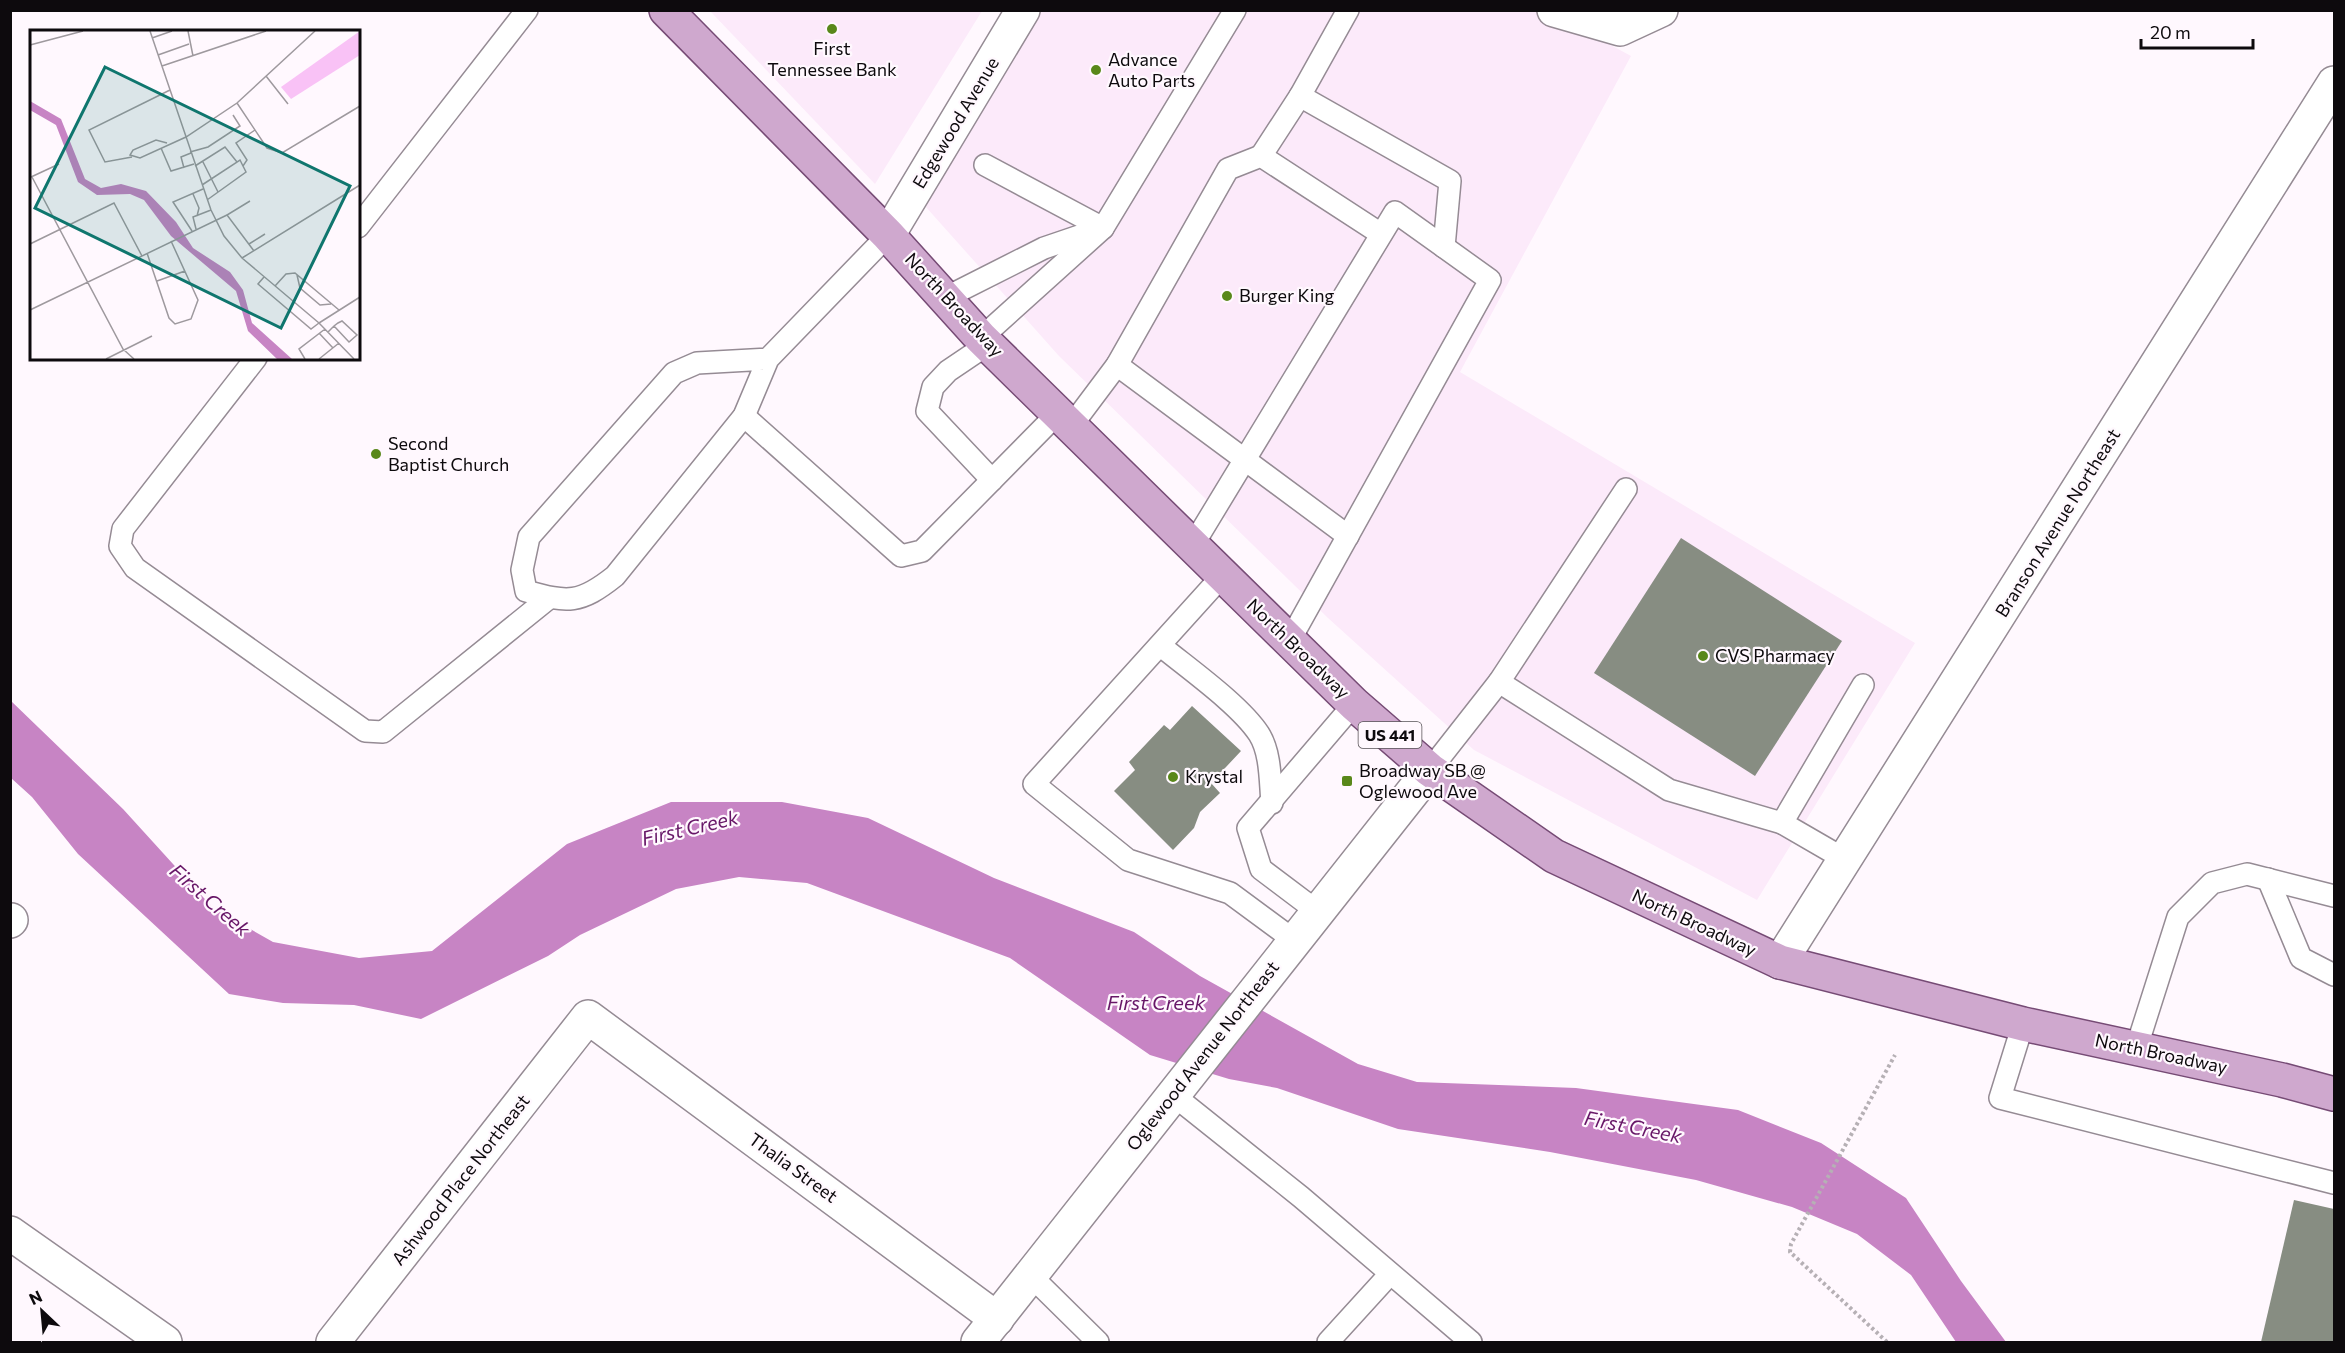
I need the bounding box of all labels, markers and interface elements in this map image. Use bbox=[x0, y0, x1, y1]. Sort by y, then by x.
scale bar bbox=[2141, 12, 2254, 50]
text: 20 m bbox=[2150, 21, 2191, 43]
marker: First Tennessee Bank bbox=[825, 22, 839, 36]
inset map bbox=[30, 30, 360, 360]
place label: First Tennessee Bank bbox=[767, 37, 897, 80]
place label: Advance Auto Parts bbox=[1108, 48, 1195, 91]
street label: Edgewood Avenue bbox=[907, 53, 1003, 192]
marker: Advance Auto Parts bbox=[1089, 63, 1103, 77]
street label: North Broadway bbox=[901, 248, 1009, 361]
place label: Burger King bbox=[1239, 284, 1335, 306]
marker: Burger King bbox=[1220, 289, 1234, 303]
street label: Branson Avenue Northeast bbox=[1990, 424, 2124, 621]
place label: Second Baptist Church bbox=[388, 432, 509, 475]
marker: Second Baptist Church bbox=[369, 447, 383, 461]
street label: North Broadway bbox=[1243, 594, 1355, 703]
place label: CVS Pharmacy bbox=[1715, 644, 1835, 666]
marker: CVS Pharmacy bbox=[1696, 649, 1710, 663]
road number: US 441 bbox=[1358, 722, 1422, 748]
place label: Broadway SB @ Oglewood Ave bbox=[1359, 759, 1486, 802]
place label: Krystal bbox=[1185, 765, 1243, 787]
marker: Krystal bbox=[1166, 770, 1180, 784]
marker: Broadway SB @ Oglewood Ave bbox=[1340, 774, 1354, 788]
water label: First Creek bbox=[639, 804, 742, 850]
water label: First Creek bbox=[166, 858, 257, 941]
street label: North Broadway bbox=[1629, 884, 1760, 960]
street label: Oglewood Avenue Northeast bbox=[1121, 956, 1283, 1155]
water label: First Creek bbox=[1107, 990, 1206, 1014]
street label: North Broadway bbox=[2093, 1028, 2229, 1078]
street label: Ashwood Place Northeast bbox=[387, 1090, 534, 1269]
water label: First Creek bbox=[1582, 1105, 1685, 1147]
street label: Thalia Street bbox=[745, 1128, 842, 1207]
north arrow bbox=[12, 1281, 72, 1341]
text: N bbox=[26, 1286, 45, 1308]

